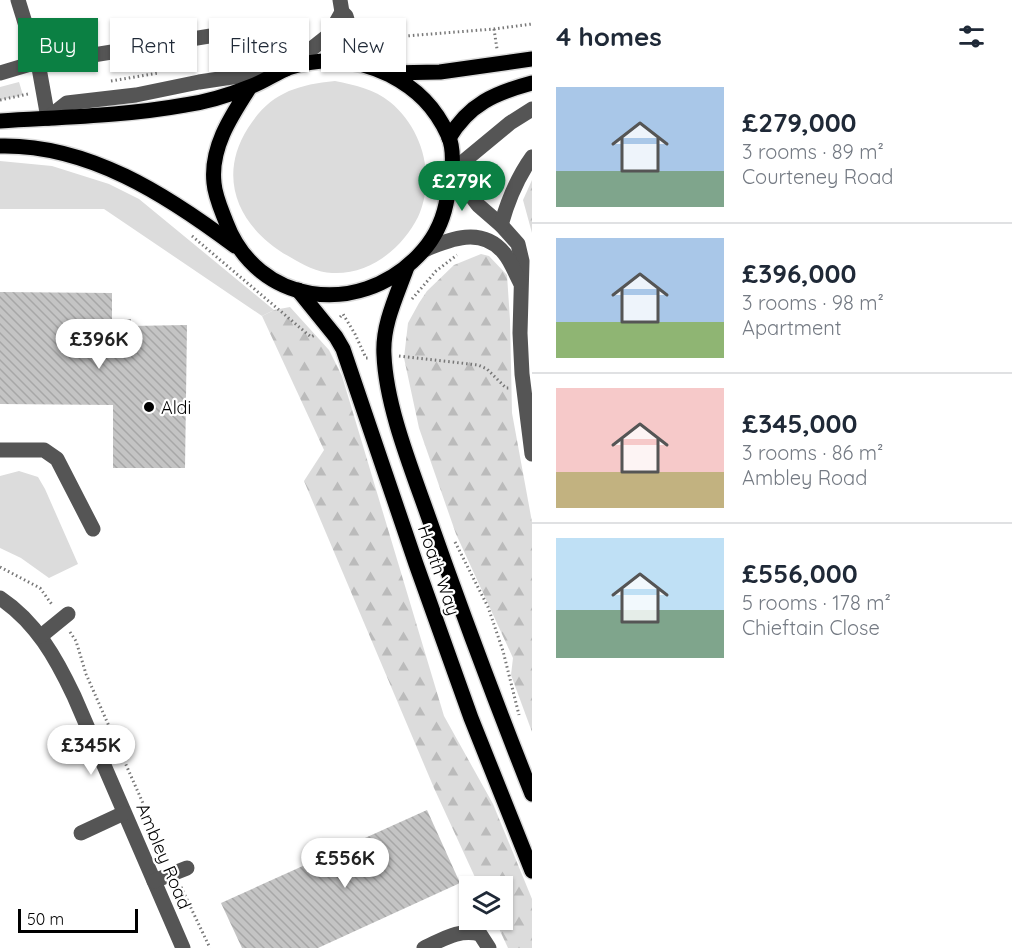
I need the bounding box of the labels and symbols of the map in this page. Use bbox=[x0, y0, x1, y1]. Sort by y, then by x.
pin: £279K bbox=[420, 161, 504, 212]
pin: £396K bbox=[57, 319, 141, 370]
place label: Aldi bbox=[161, 396, 191, 419]
marker: Aldi bbox=[142, 400, 156, 414]
street label: Hoath Way bbox=[413, 522, 465, 618]
pin: £345K bbox=[49, 725, 133, 776]
street label: Ambley Road bbox=[131, 800, 197, 912]
pin: £556K bbox=[303, 838, 387, 889]
scale bar bbox=[18, 906, 138, 934]

